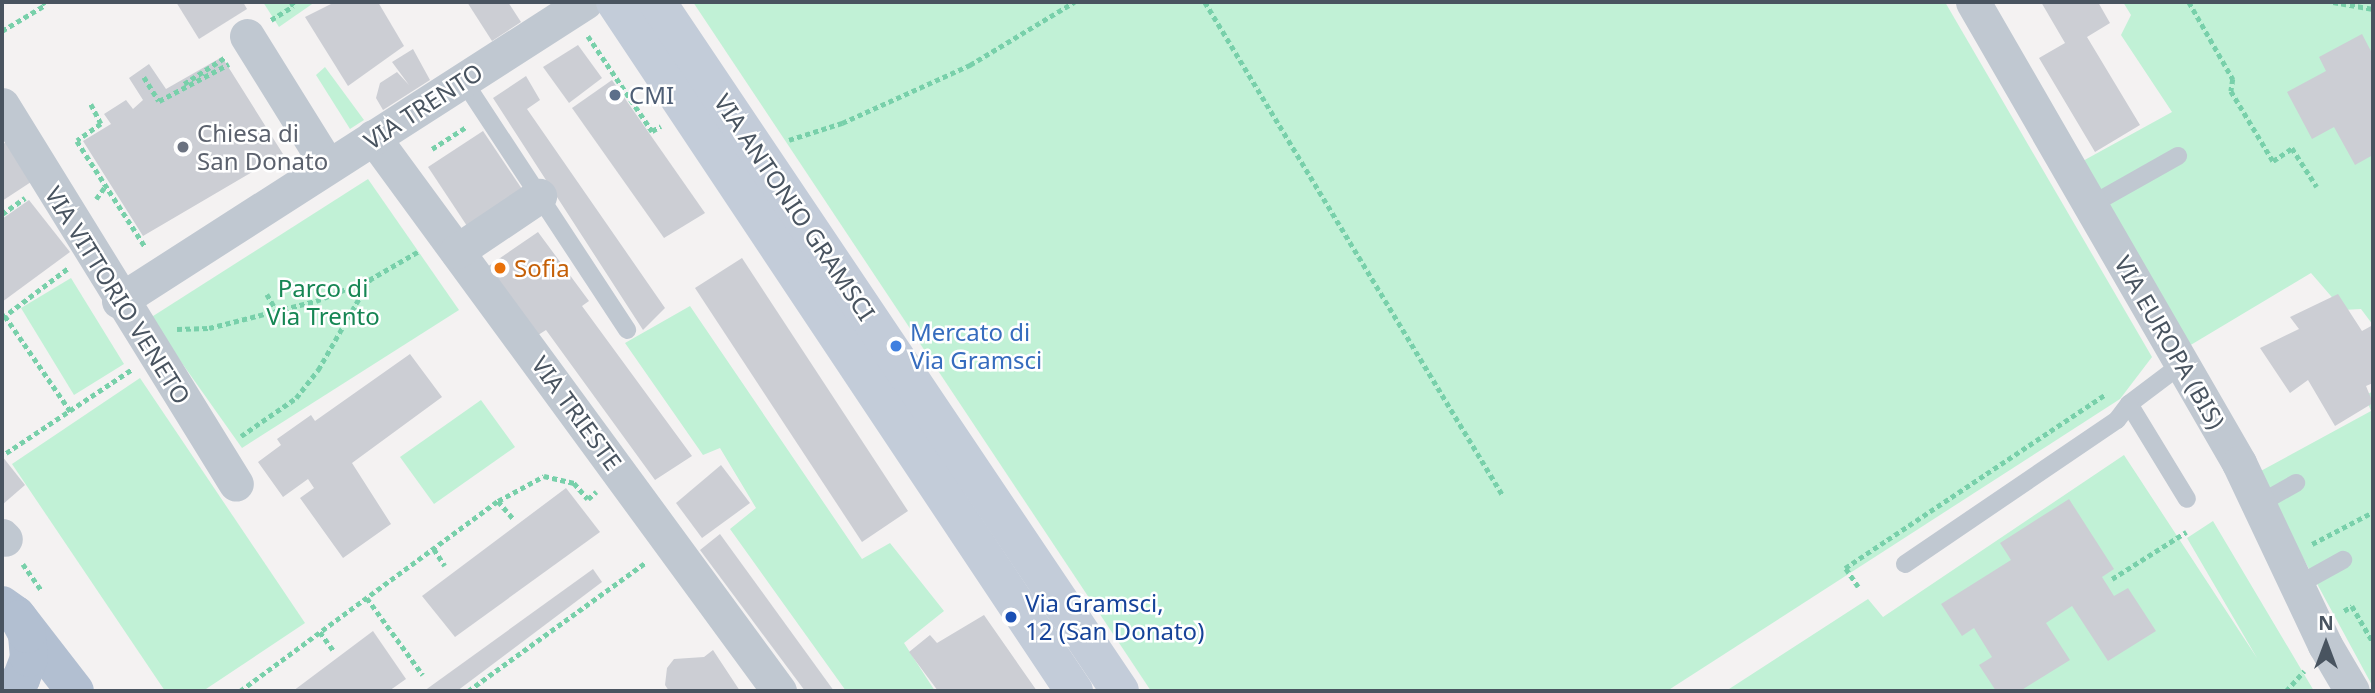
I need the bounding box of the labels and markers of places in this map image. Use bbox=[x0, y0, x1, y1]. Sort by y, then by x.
place label: CMI bbox=[629, 81, 674, 109]
marker: CMI bbox=[607, 87, 623, 103]
place label: Chiesa di San Donato bbox=[197, 119, 328, 175]
marker: Chiesa di San Donato bbox=[175, 139, 191, 155]
place label: Sofia bbox=[514, 254, 570, 282]
marker: Sofia bbox=[492, 260, 508, 276]
place label: Mercato di Via Gramsci bbox=[910, 318, 1042, 374]
marker: Mercato di Via Gramsci bbox=[888, 338, 904, 354]
place label: Via Gramsci, 12 (San Donato) bbox=[1025, 589, 1204, 645]
marker: Via Gramsci, 12 (San Donato) bbox=[1003, 609, 1019, 625]

